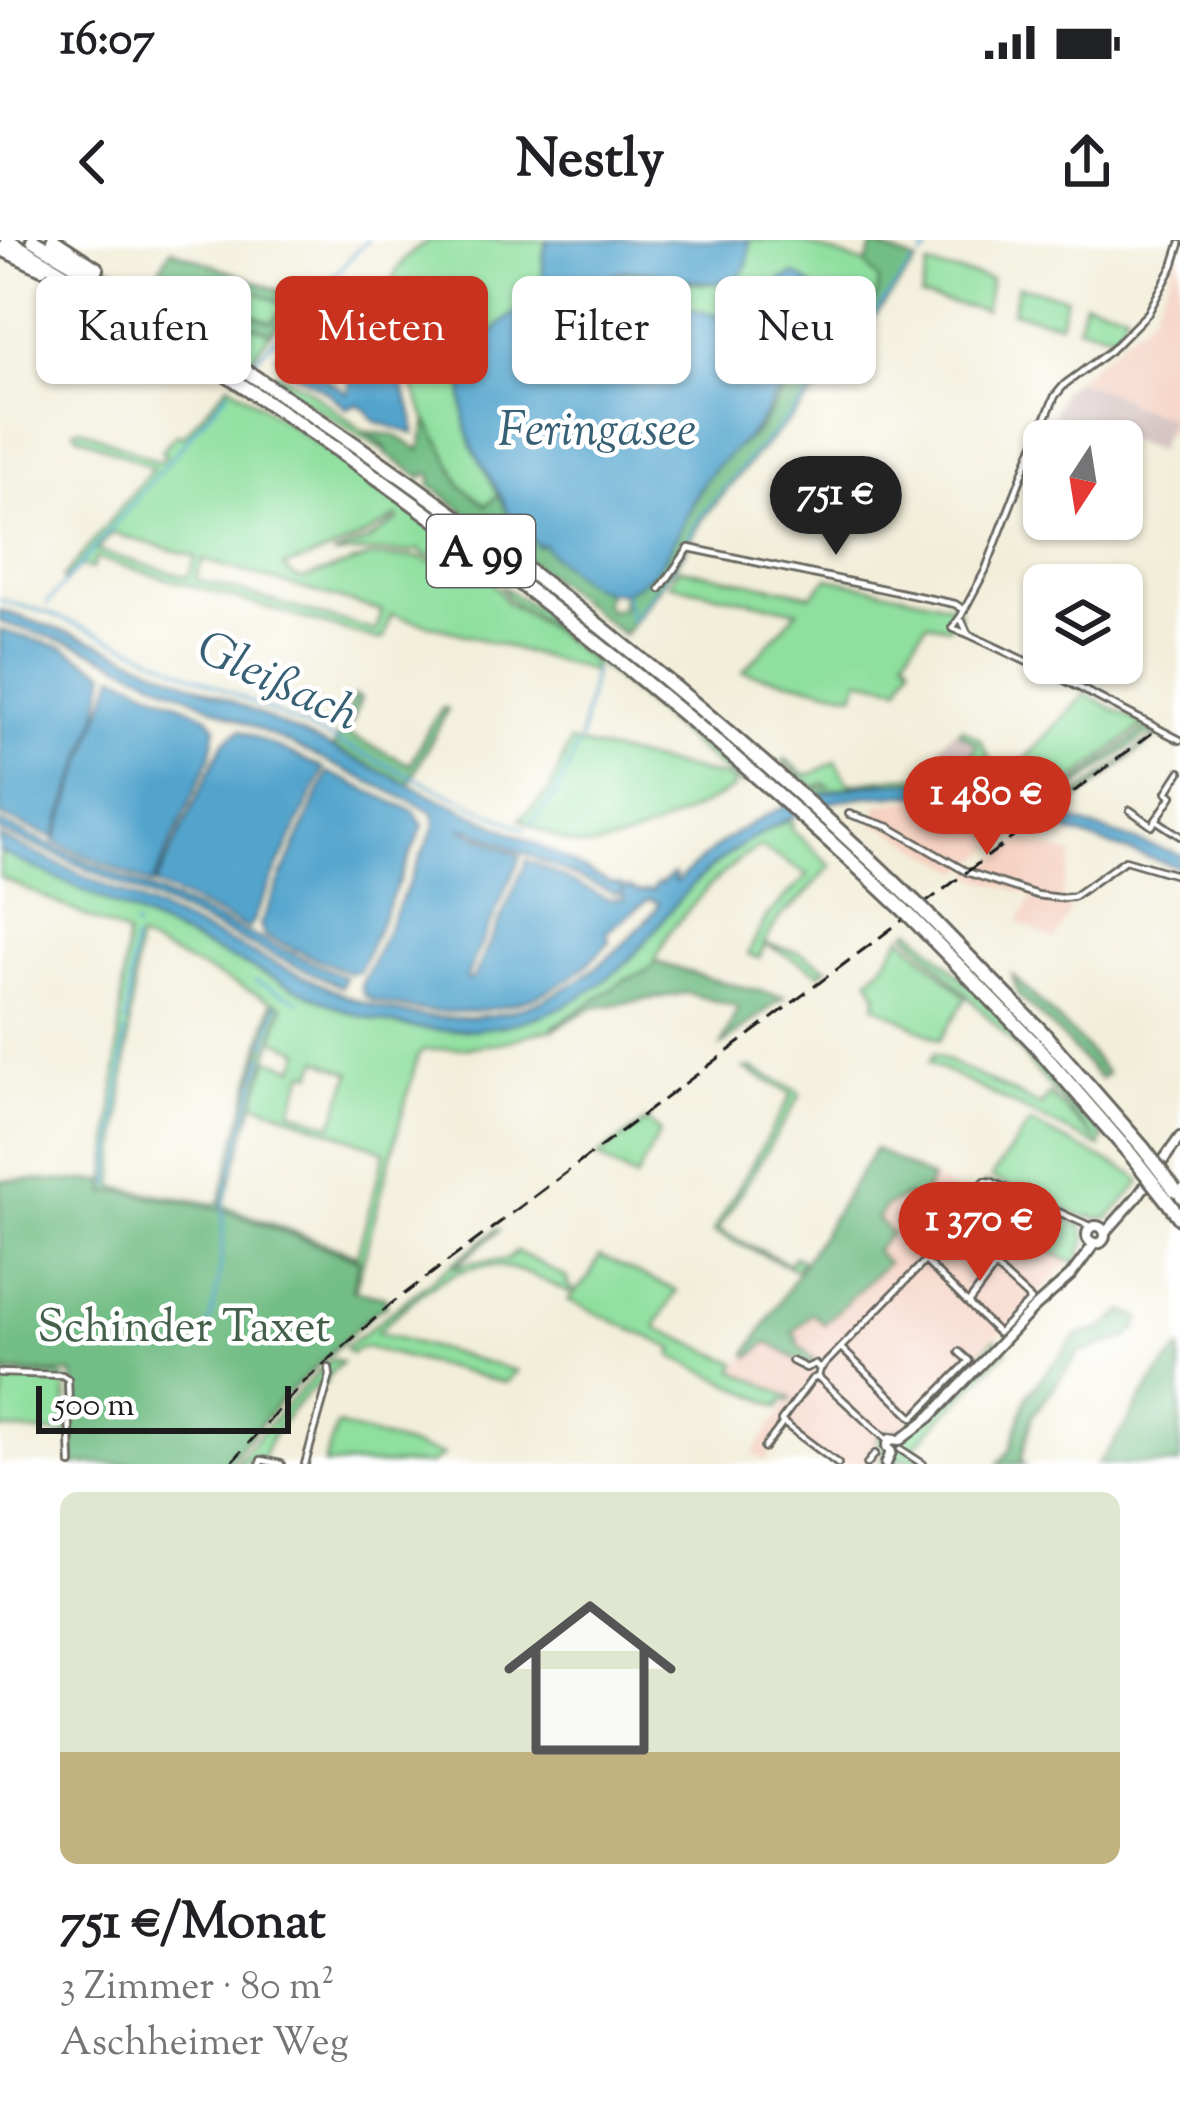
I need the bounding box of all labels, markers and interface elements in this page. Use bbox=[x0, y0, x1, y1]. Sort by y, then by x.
text: 16:07 bbox=[60, 10, 155, 75]
text: Nestly bbox=[516, 123, 664, 201]
icon: back bbox=[60, 129, 126, 195]
icon: share bbox=[1054, 129, 1120, 195]
chip: Kaufen bbox=[36, 276, 251, 384]
chip: Mieten bbox=[275, 276, 488, 384]
chip: Filter bbox=[512, 276, 691, 384]
chip: Neu bbox=[715, 276, 876, 384]
water label: Feringasee bbox=[498, 398, 696, 467]
north arrow bbox=[1023, 420, 1143, 540]
map controls bbox=[1023, 420, 1143, 684]
pin: 751 € bbox=[752, 456, 920, 558]
text: 751 € bbox=[797, 467, 875, 523]
road number: A 99 bbox=[427, 515, 535, 587]
button: layers bbox=[1023, 564, 1143, 684]
water label: Gleißach bbox=[184, 616, 369, 752]
pin: 1 480 € bbox=[876, 756, 1098, 858]
text: 1 480 € bbox=[930, 767, 1044, 823]
pin: 1 370 € bbox=[869, 1182, 1091, 1284]
text: 1 370 € bbox=[925, 1193, 1035, 1249]
park label: Schinder Taxet bbox=[37, 1298, 331, 1363]
scale bar bbox=[36, 1380, 291, 1433]
text: 500 m bbox=[54, 1383, 135, 1431]
icon: home bbox=[482, 1570, 698, 1786]
text: 751 €/Monat bbox=[60, 1888, 326, 1961]
text: 3 Zimmer · 80 m² bbox=[60, 1961, 334, 2017]
text: Aschheimer Weg bbox=[60, 2017, 349, 2073]

